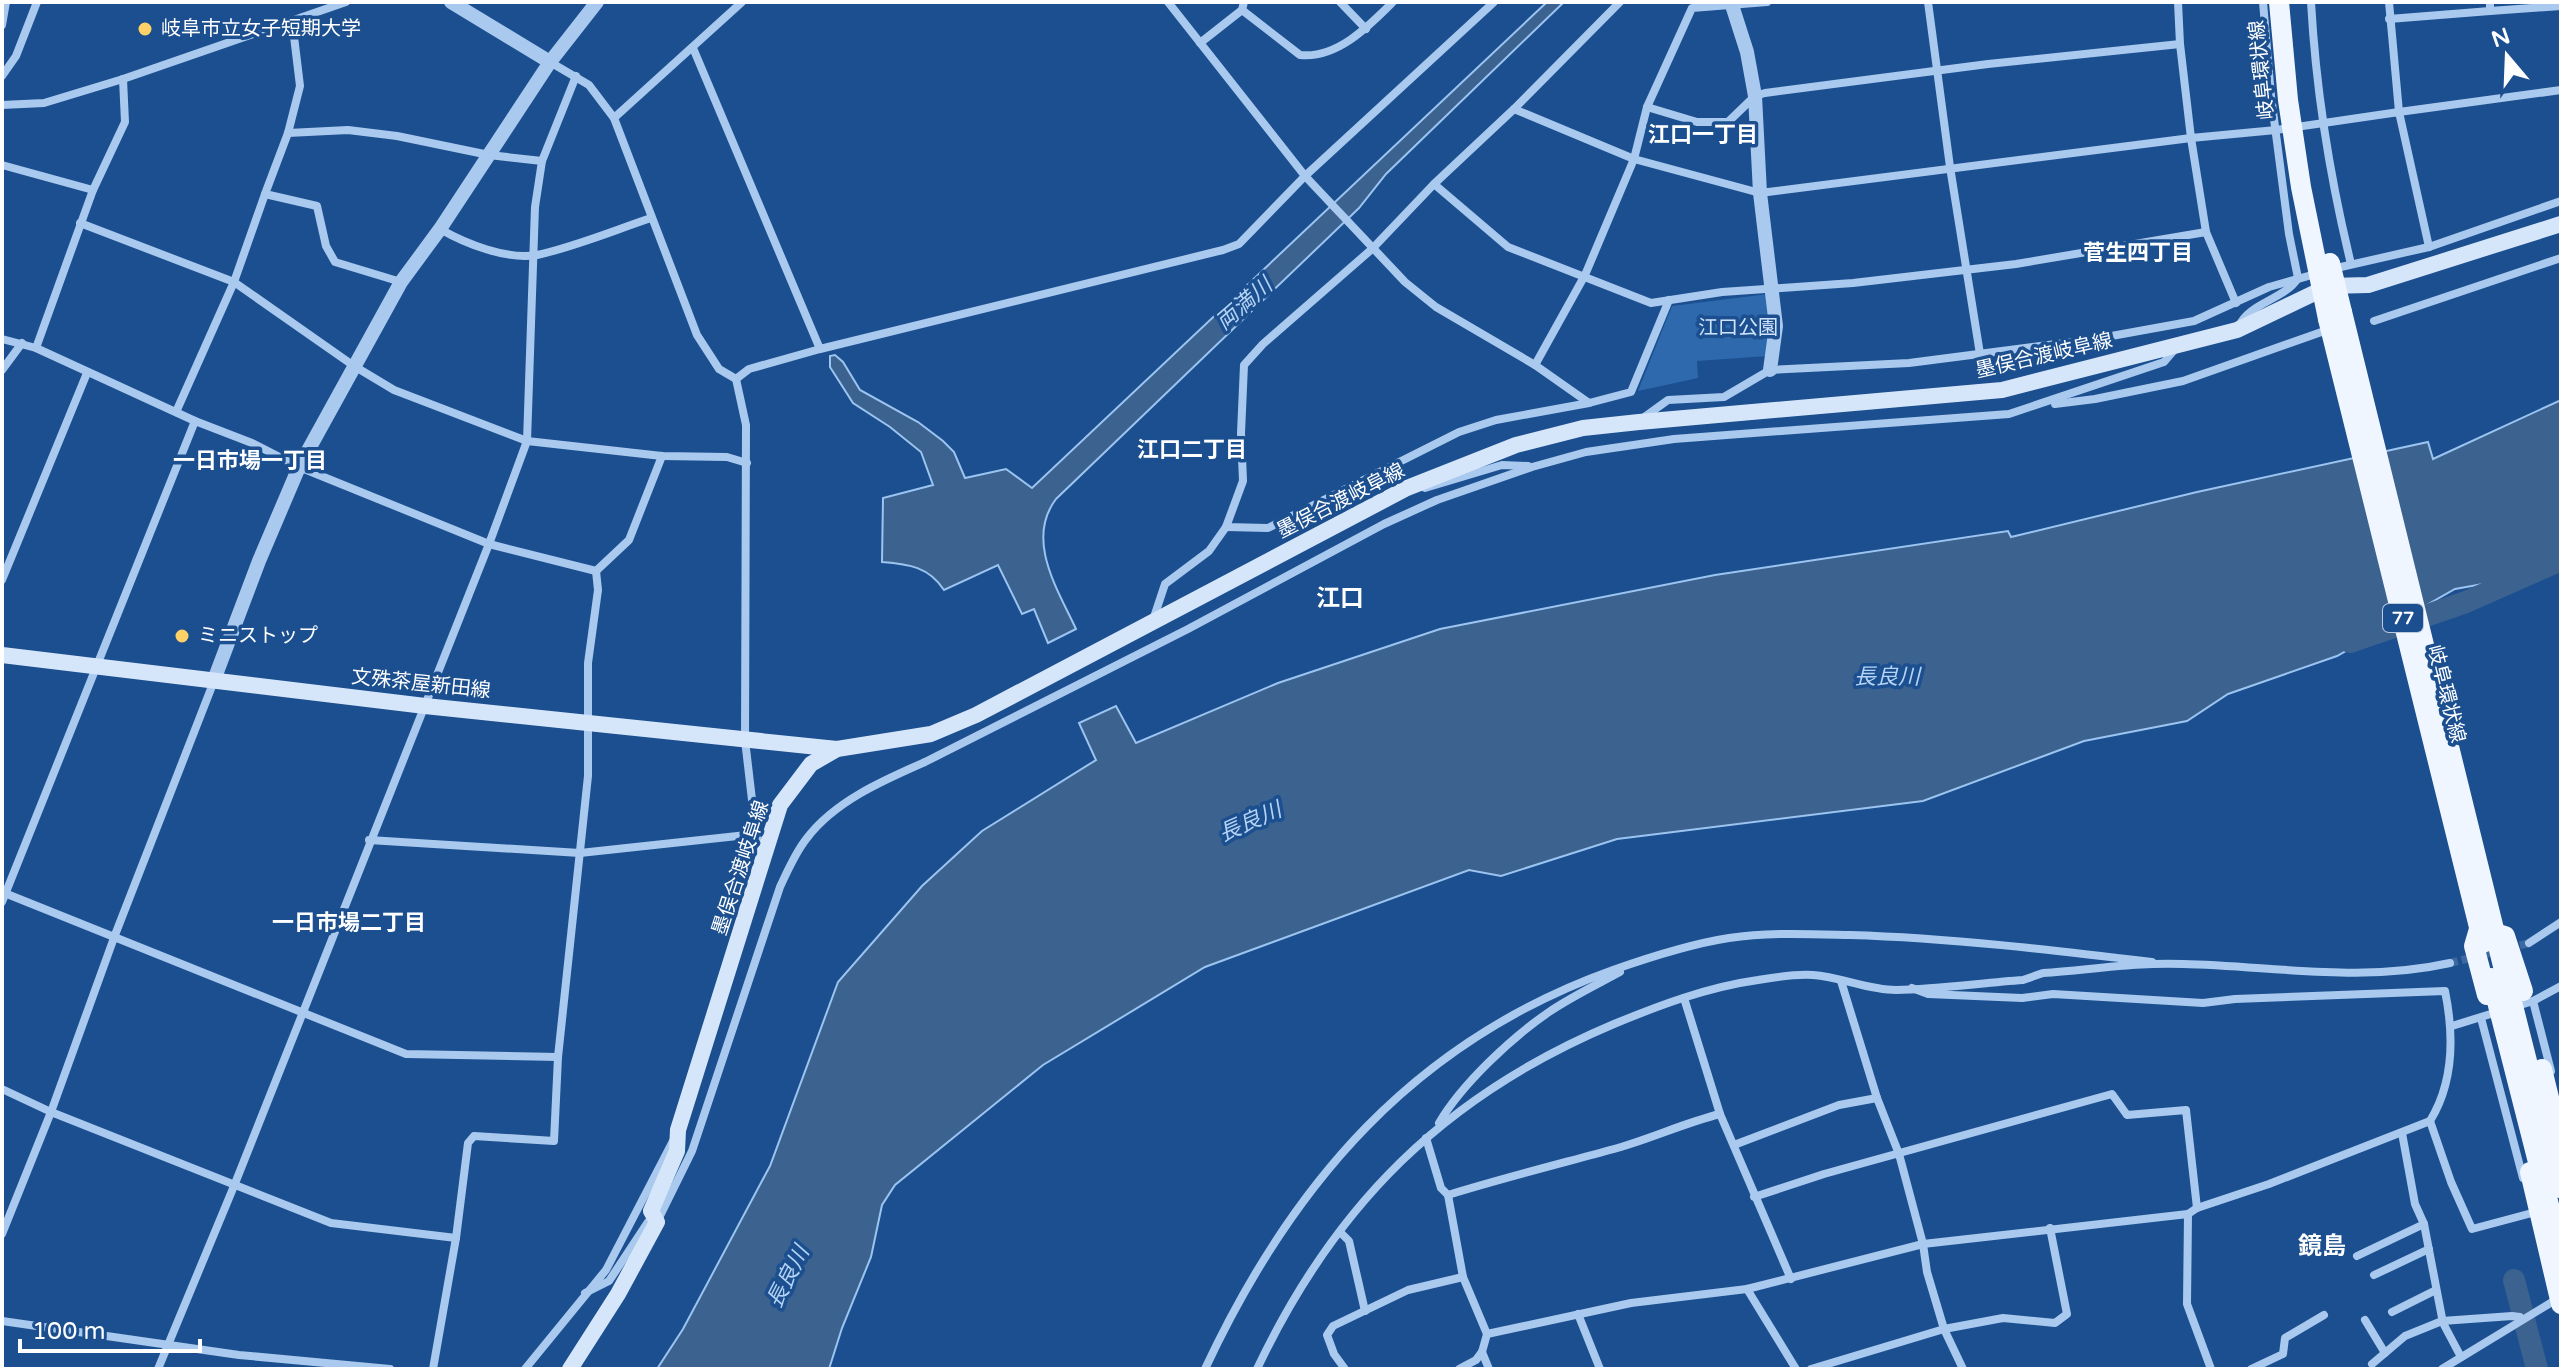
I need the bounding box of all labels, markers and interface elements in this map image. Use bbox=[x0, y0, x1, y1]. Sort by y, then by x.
north arrow bbox=[2467, 16, 2547, 96]
place label: 岐阜市立女子短期大学 bbox=[161, 17, 361, 41]
street label: 岐阜環状線 bbox=[2245, 19, 2279, 121]
marker: 岐阜市立女子短期大学 bbox=[136, 20, 154, 38]
text: N bbox=[2488, 23, 2513, 53]
district label: 江口一丁目 bbox=[1648, 122, 1758, 148]
district label: 菅生四丁目 bbox=[2083, 240, 2193, 266]
water label: 両満川 bbox=[1211, 271, 1279, 335]
park label: 江口公園 bbox=[1698, 316, 1778, 340]
street label: 墨俣合渡岐阜線 bbox=[1973, 329, 2115, 383]
district label: 江口二丁目 bbox=[1137, 437, 1247, 463]
district label: 一日市場一丁目 bbox=[173, 448, 327, 474]
street label: 墨俣合渡岐阜線 bbox=[1273, 459, 1409, 543]
district label: 江口 bbox=[1316, 584, 1364, 613]
road number: 77 bbox=[2383, 604, 2423, 632]
place label: ミニストップ bbox=[198, 624, 318, 648]
marker: ミニストップ bbox=[173, 627, 191, 645]
street label: 岐阜環状線 bbox=[2422, 643, 2470, 745]
water label: 長良川 bbox=[1854, 664, 1922, 690]
street label: 文殊茶屋新田線 bbox=[350, 665, 492, 703]
water label: 長良川 bbox=[1215, 796, 1287, 847]
street label: 墨俣合渡岐阜線 bbox=[708, 798, 774, 938]
district label: 一日市場二丁目 bbox=[272, 910, 426, 936]
district label: 鏡島 bbox=[2298, 1232, 2346, 1261]
water label: 長良川 bbox=[761, 1240, 815, 1312]
scale bar bbox=[20, 1303, 200, 1353]
text: 100 m bbox=[32, 1317, 106, 1346]

